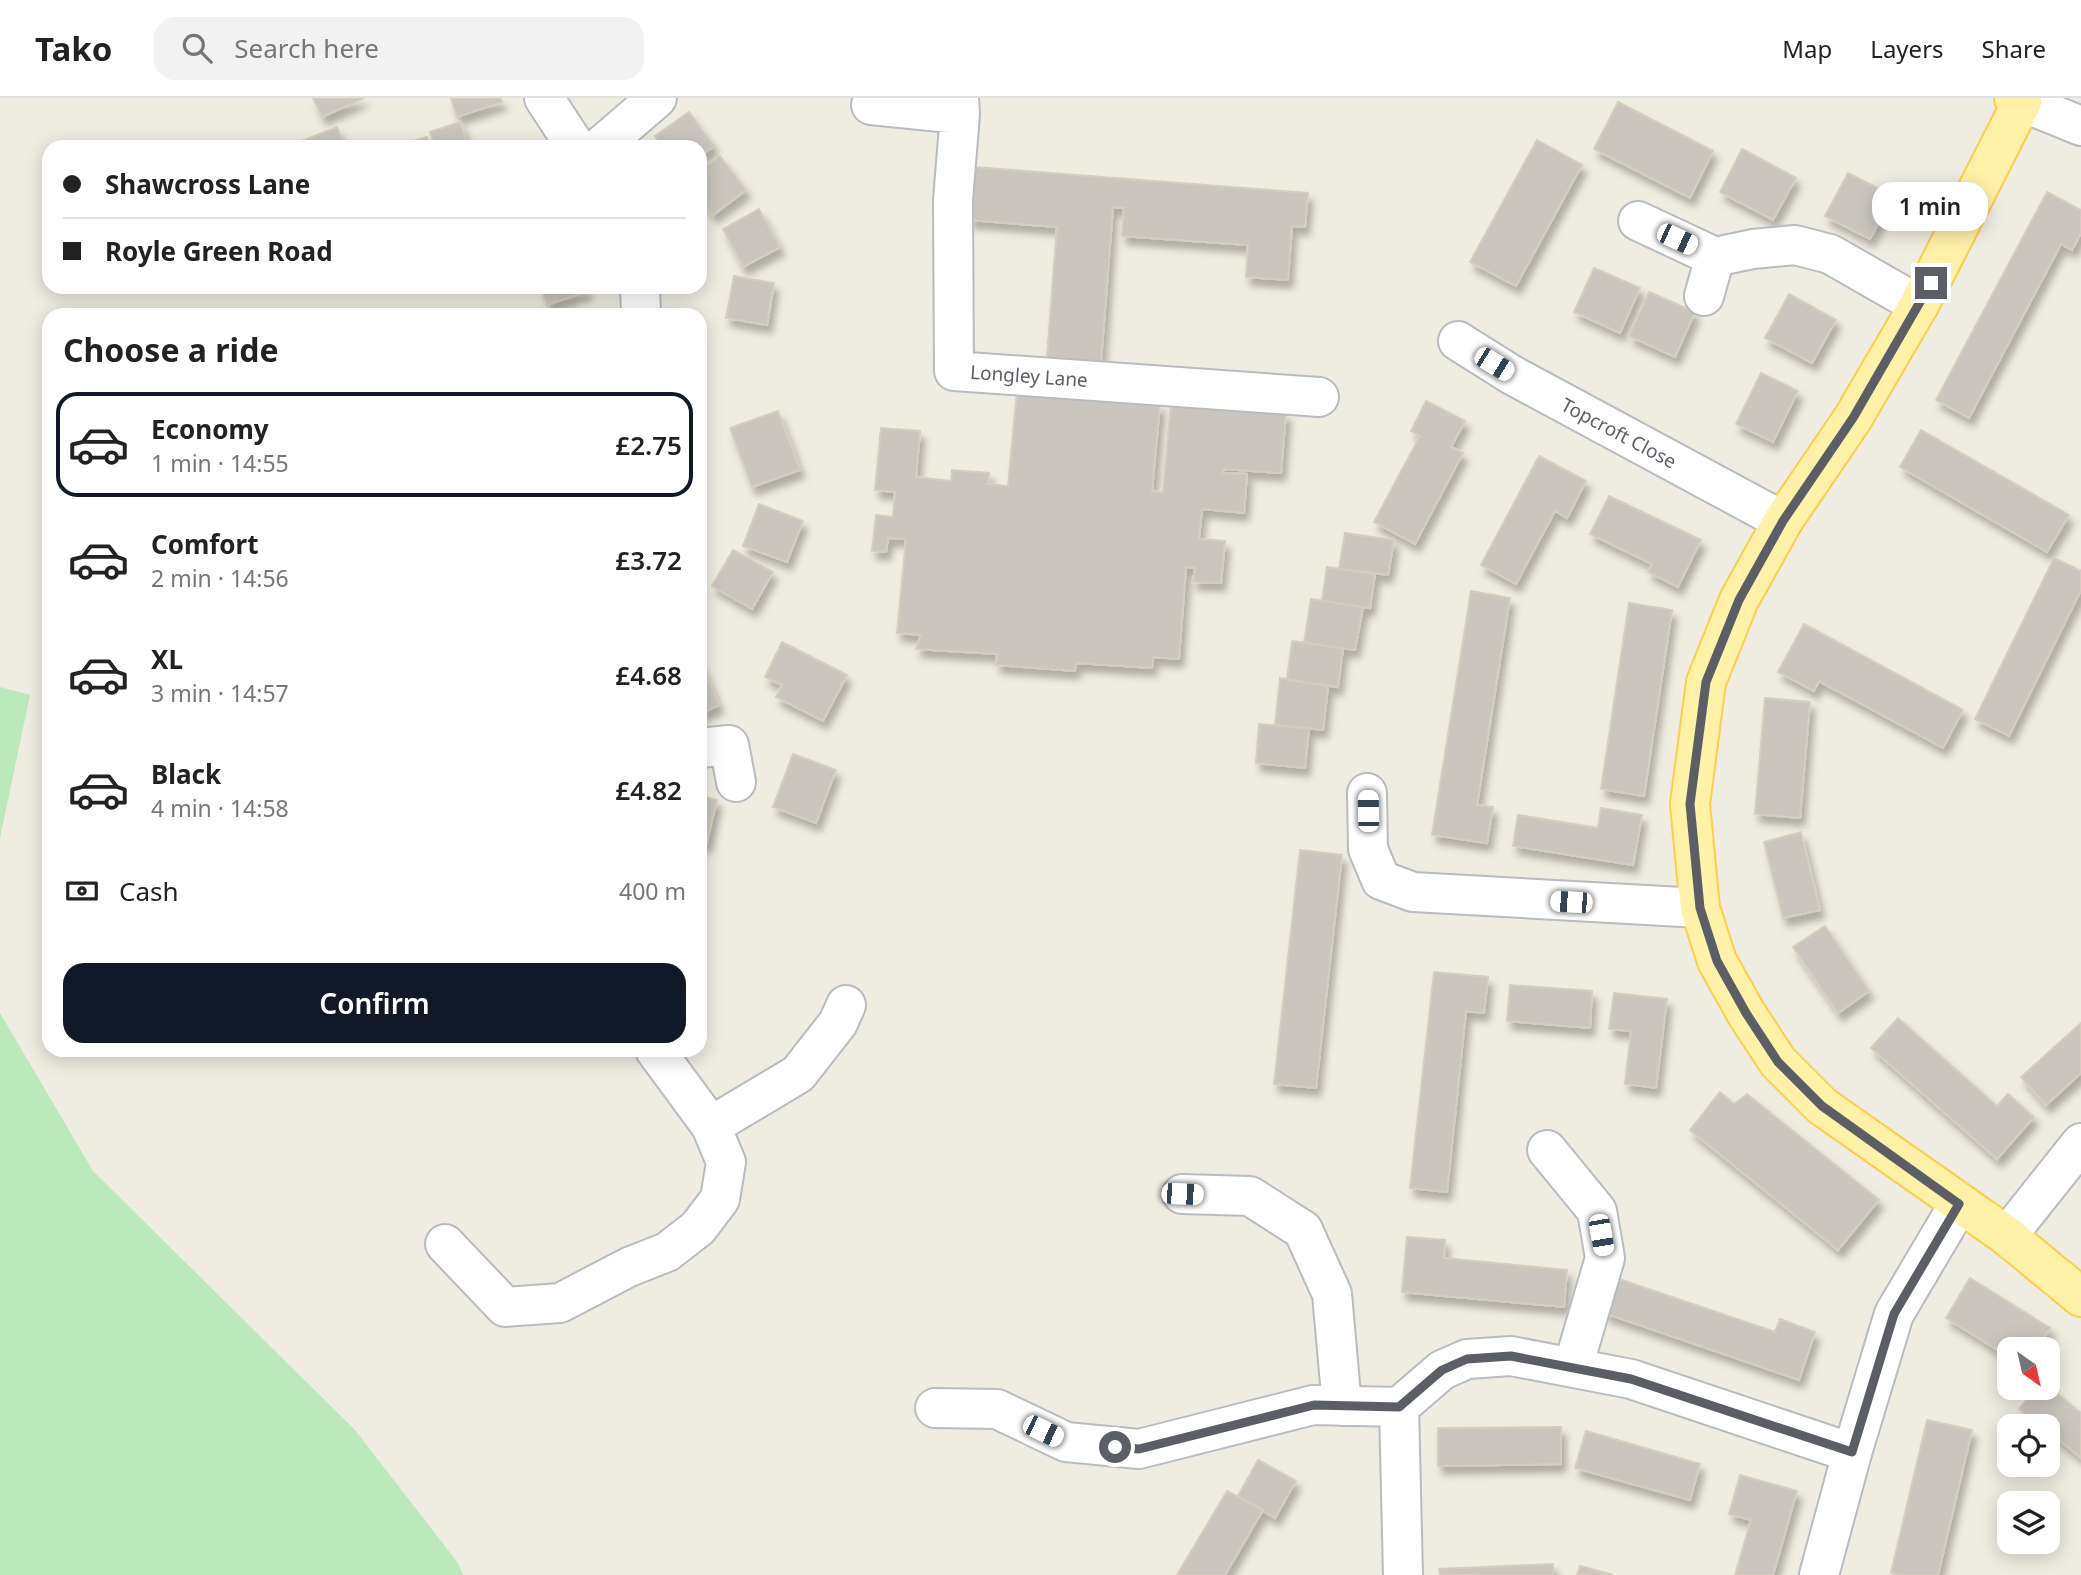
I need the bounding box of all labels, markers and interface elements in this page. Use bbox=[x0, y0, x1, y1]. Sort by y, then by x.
search box bbox=[154, 17, 644, 80]
text: Tako bbox=[35, 26, 112, 71]
icon: search bbox=[178, 29, 216, 67]
text: Search here bbox=[234, 30, 379, 66]
text: Map bbox=[1782, 32, 1832, 65]
text: Layers bbox=[1870, 32, 1944, 65]
text: Share bbox=[1982, 32, 2046, 65]
text: Shawcross Lane bbox=[105, 166, 310, 202]
callout: 1 min bbox=[1873, 181, 1989, 230]
text: 1 min bbox=[1899, 190, 1961, 222]
car bbox=[1654, 221, 1701, 257]
text: Royle Green Road bbox=[105, 233, 333, 269]
route end bbox=[1915, 267, 1947, 299]
text: Choose a ride bbox=[63, 328, 279, 371]
car bbox=[1471, 344, 1518, 384]
street label: Longley Lane bbox=[969, 359, 1089, 393]
street label: Topcroft Close bbox=[1557, 392, 1681, 474]
text: Economy bbox=[151, 411, 269, 447]
icon: car bbox=[67, 413, 130, 476]
text: £2.75 bbox=[615, 427, 682, 463]
text: 1 min · 14:55 bbox=[151, 447, 289, 479]
text: Comfort bbox=[151, 526, 259, 562]
icon: car bbox=[67, 528, 130, 591]
text: £3.72 bbox=[615, 542, 682, 578]
text: 2 min · 14:56 bbox=[151, 562, 289, 594]
text: XL bbox=[151, 641, 183, 677]
icon: car bbox=[67, 643, 130, 706]
text: £4.68 bbox=[615, 657, 682, 693]
text: 3 min · 14:57 bbox=[151, 677, 289, 709]
text: Black bbox=[151, 756, 221, 792]
icon: car bbox=[67, 758, 130, 821]
text: £4.82 bbox=[615, 772, 682, 808]
car bbox=[1358, 790, 1379, 832]
text: 4 min · 14:58 bbox=[151, 792, 289, 824]
icon: cash bbox=[63, 872, 101, 910]
text: Cash bbox=[119, 873, 179, 909]
text: 400 m bbox=[619, 875, 686, 907]
car bbox=[1550, 890, 1593, 914]
button: Confirm bbox=[63, 963, 686, 1043]
car bbox=[1161, 1183, 1204, 1205]
car bbox=[1588, 1212, 1615, 1258]
north arrow bbox=[1997, 1337, 2060, 1400]
map controls bbox=[1997, 1337, 2060, 1554]
car bbox=[1020, 1412, 1067, 1450]
button: locate bbox=[1997, 1414, 2060, 1477]
route start bbox=[1099, 1431, 1131, 1463]
button: layers bbox=[1997, 1491, 2060, 1554]

